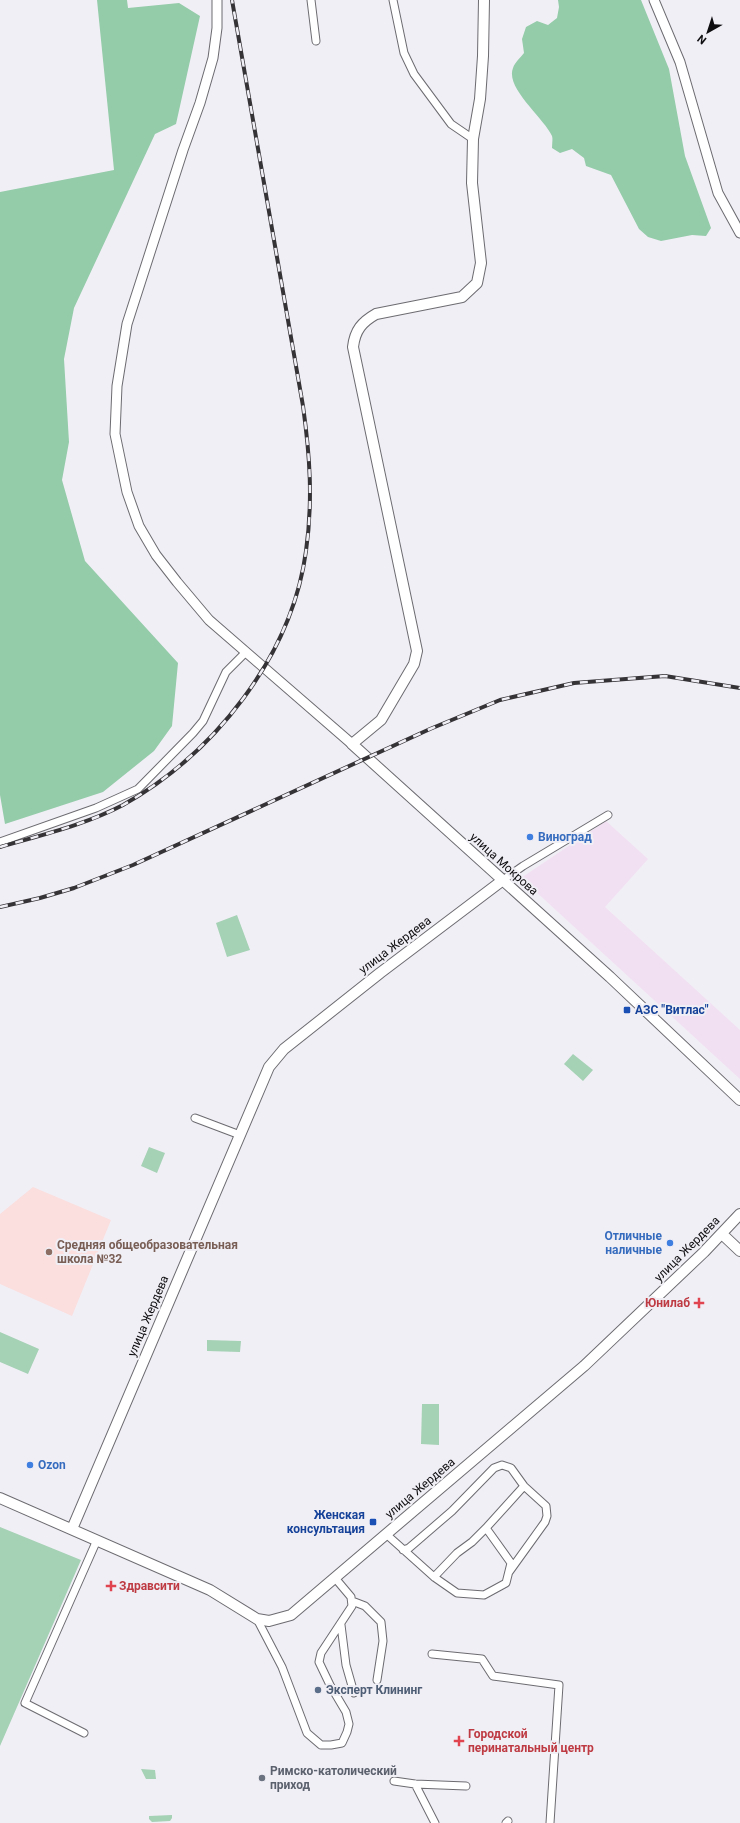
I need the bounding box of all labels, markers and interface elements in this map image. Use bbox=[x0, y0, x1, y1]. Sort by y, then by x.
north arrow bbox=[688, 12, 728, 52]
text: N bbox=[695, 32, 709, 47]
street label: улица Мокрова bbox=[467, 830, 541, 898]
place label: Виноград bbox=[538, 830, 592, 844]
marker: Виноград bbox=[525, 832, 535, 842]
street label: улица Жердева bbox=[356, 913, 434, 977]
place label: АЗС "Витлас" bbox=[635, 1003, 709, 1017]
marker: АЗС "Витлас" bbox=[622, 1005, 632, 1015]
street label: улица Жердева bbox=[651, 1213, 723, 1285]
place label: Отличные наличные bbox=[604, 1229, 663, 1257]
place label: Средняя общеобразовательная школа №32 bbox=[57, 1238, 238, 1266]
marker: Отличные наличные bbox=[665, 1238, 675, 1248]
marker: Средняя общеобразовательная школа №32 bbox=[44, 1247, 54, 1257]
street label: улица Жердева bbox=[125, 1273, 171, 1359]
place label: Юнилаб bbox=[645, 1296, 690, 1310]
marker: Юнилаб bbox=[693, 1297, 705, 1309]
street label: улица Жердева bbox=[382, 1455, 458, 1521]
place label: Ozon bbox=[38, 1458, 66, 1472]
marker: Ozon bbox=[25, 1460, 35, 1470]
place label: Женская консультация bbox=[287, 1508, 365, 1536]
marker: Женская консультация bbox=[368, 1517, 378, 1527]
place label: Здравсити bbox=[119, 1579, 180, 1593]
marker: Здравсити bbox=[106, 1581, 116, 1591]
place label: Эксперт Клининг bbox=[326, 1683, 422, 1697]
marker: Эксперт Клининг bbox=[313, 1685, 323, 1695]
place label: Городской перинатальный центр bbox=[468, 1727, 594, 1755]
marker: Городской перинатальный центр bbox=[453, 1735, 465, 1747]
place label: Римско-католический приход bbox=[270, 1764, 397, 1792]
marker: Римско-католический приход bbox=[257, 1773, 267, 1783]

